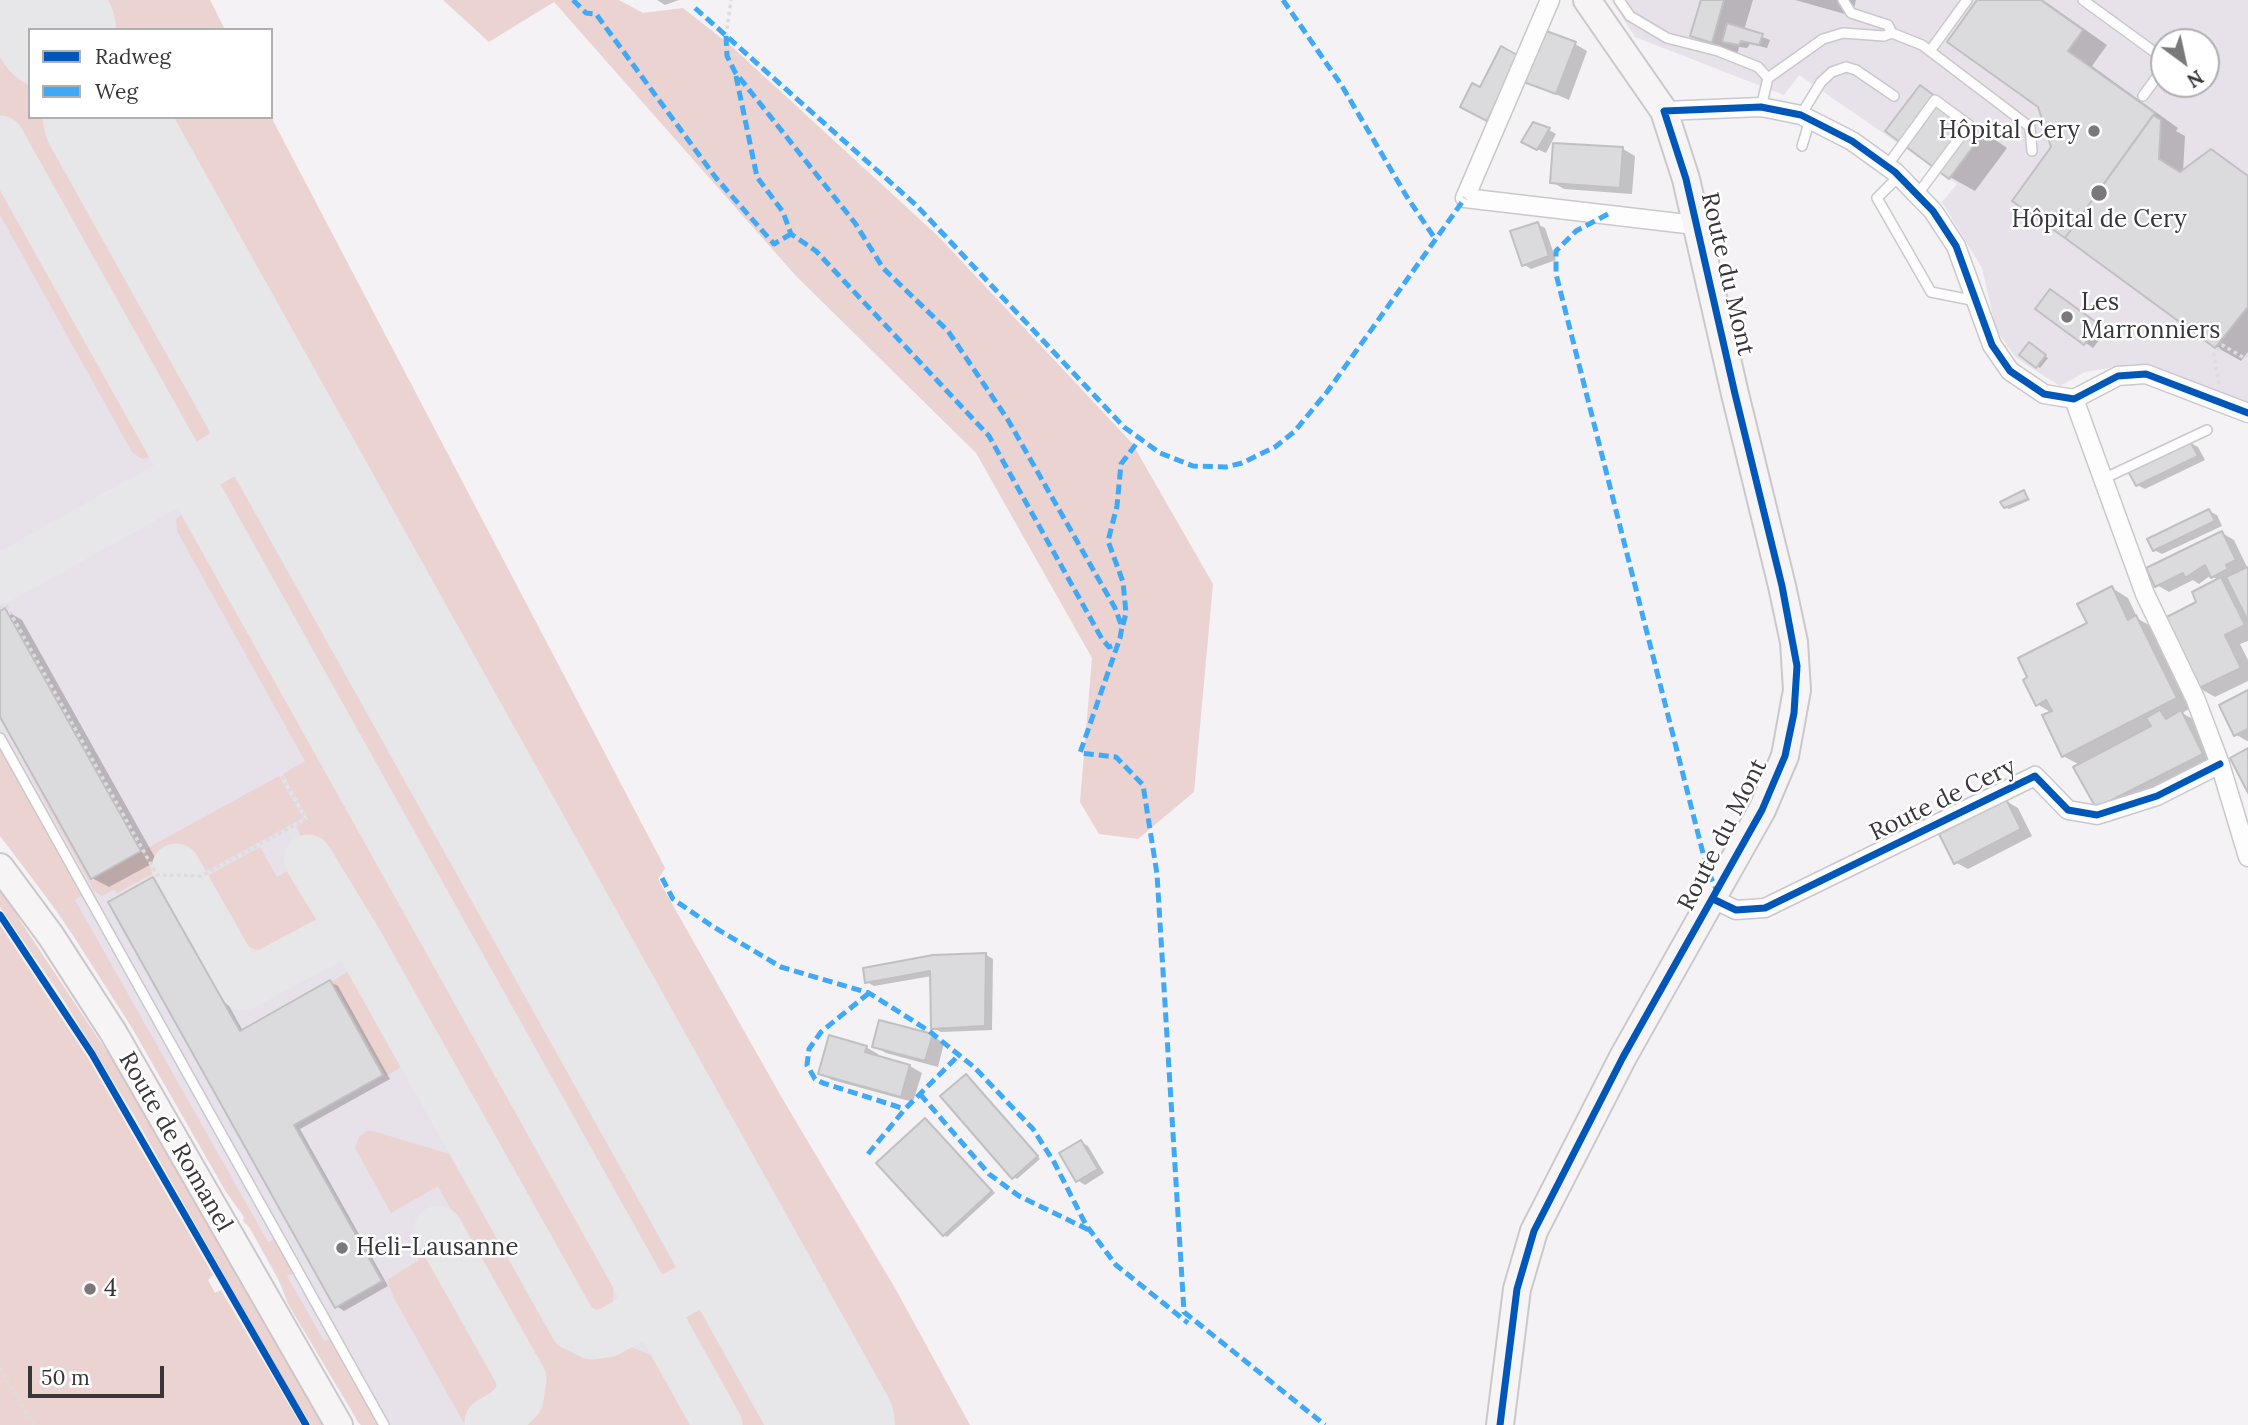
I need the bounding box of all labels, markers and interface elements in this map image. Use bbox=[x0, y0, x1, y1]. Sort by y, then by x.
legend bbox=[28, 28, 273, 119]
north arrow bbox=[2150, 28, 2220, 98]
text: Radweg bbox=[95, 43, 171, 70]
text: N bbox=[2183, 65, 2208, 93]
text: Weg bbox=[95, 78, 138, 105]
place label: Hôpital Cery bbox=[1939, 117, 2080, 145]
marker: Hôpital Cery bbox=[2086, 123, 2102, 139]
marker: Hôpital de Cery bbox=[2089, 183, 2109, 203]
street label: Route du Mont bbox=[1694, 190, 1760, 358]
place label: Hôpital de Cery bbox=[2011, 206, 2187, 234]
place label: Les Marronniers bbox=[2081, 289, 2220, 345]
marker: Les Marronniers bbox=[2059, 309, 2075, 325]
street label: Route de Cery bbox=[1865, 752, 2021, 848]
street label: Route du Mont bbox=[1672, 754, 1774, 916]
street label: Route de Romanel bbox=[112, 1047, 238, 1237]
place label: Heli-Lausanne bbox=[356, 1234, 518, 1262]
marker: Heli-Lausanne bbox=[334, 1240, 350, 1256]
place label: 4 bbox=[104, 1275, 117, 1303]
marker: 4 bbox=[82, 1281, 98, 1297]
scale bar bbox=[32, 1352, 168, 1396]
text: 50 m bbox=[41, 1364, 90, 1391]

